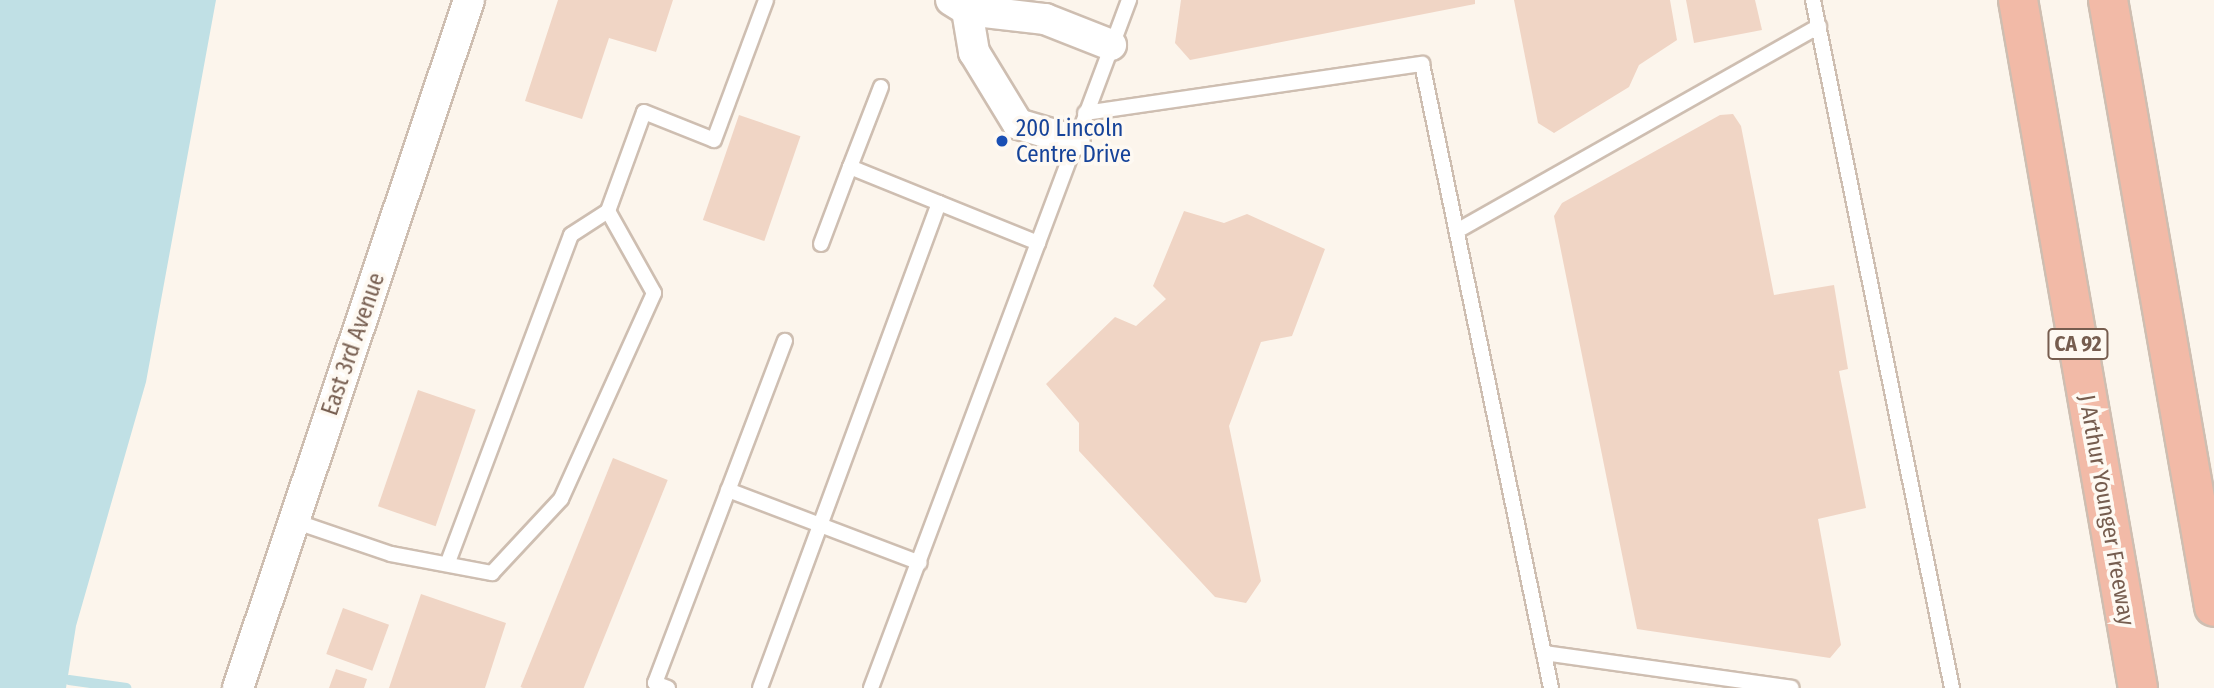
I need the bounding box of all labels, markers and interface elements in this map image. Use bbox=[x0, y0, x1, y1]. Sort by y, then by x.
place label: 200 Lincoln Centre Drive bbox=[1016, 114, 1131, 168]
marker: 200 Lincoln Centre Drive bbox=[994, 133, 1010, 149]
street label: East 3rd Avenue bbox=[316, 269, 390, 419]
road number: CA 92 bbox=[2046, 326, 2110, 362]
street label: J Arthur Younger Freeway bbox=[2073, 392, 2141, 628]

